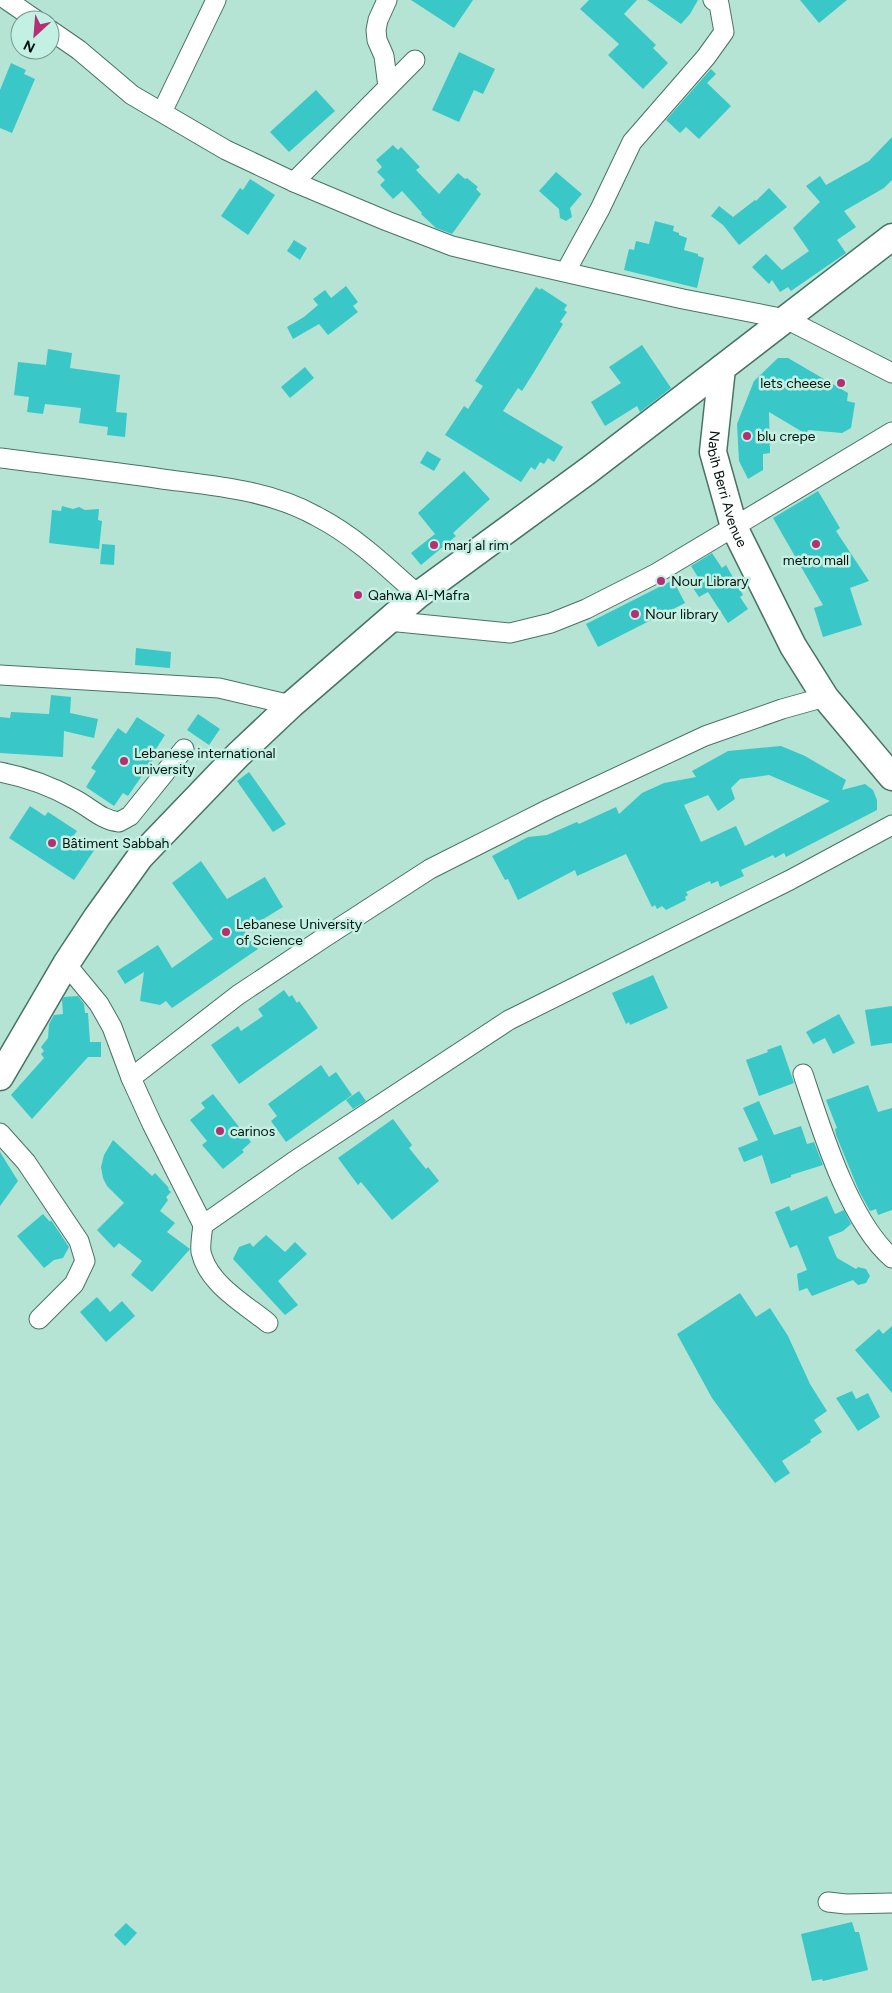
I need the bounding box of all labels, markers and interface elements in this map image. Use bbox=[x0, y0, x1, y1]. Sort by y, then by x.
north arrow bbox=[10, 10, 60, 60]
text: N bbox=[21, 36, 38, 56]
place label: lets cheese bbox=[760, 375, 831, 392]
marker: lets cheese bbox=[835, 377, 847, 389]
place label: blu crepe bbox=[757, 428, 816, 445]
street label: Nabih Berri Avenue bbox=[704, 430, 751, 550]
marker: blu crepe bbox=[741, 430, 753, 442]
place label: marj al rim bbox=[444, 537, 509, 554]
marker: metro mall bbox=[810, 538, 822, 550]
marker: marj al rim bbox=[428, 539, 440, 551]
place label: metro mall bbox=[783, 552, 849, 569]
place label: Nour Library bbox=[671, 573, 749, 590]
marker: Nour Library bbox=[655, 575, 667, 587]
place label: Qahwa Al-Mafra bbox=[368, 587, 470, 604]
marker: Qahwa Al-Mafra bbox=[352, 589, 364, 601]
place label: Nour library bbox=[645, 606, 719, 623]
marker: Nour library bbox=[629, 608, 641, 620]
place label: Lebanese international university bbox=[134, 745, 276, 778]
marker: Lebanese international university bbox=[118, 755, 130, 767]
place label: Bâtiment Sabbah bbox=[62, 835, 170, 852]
marker: Bâtiment Sabbah bbox=[46, 837, 58, 849]
place label: Lebanese University of Science bbox=[236, 916, 363, 949]
marker: Lebanese University of Science bbox=[220, 926, 232, 938]
place label: carinos bbox=[230, 1123, 275, 1140]
marker: carinos bbox=[214, 1125, 226, 1137]

